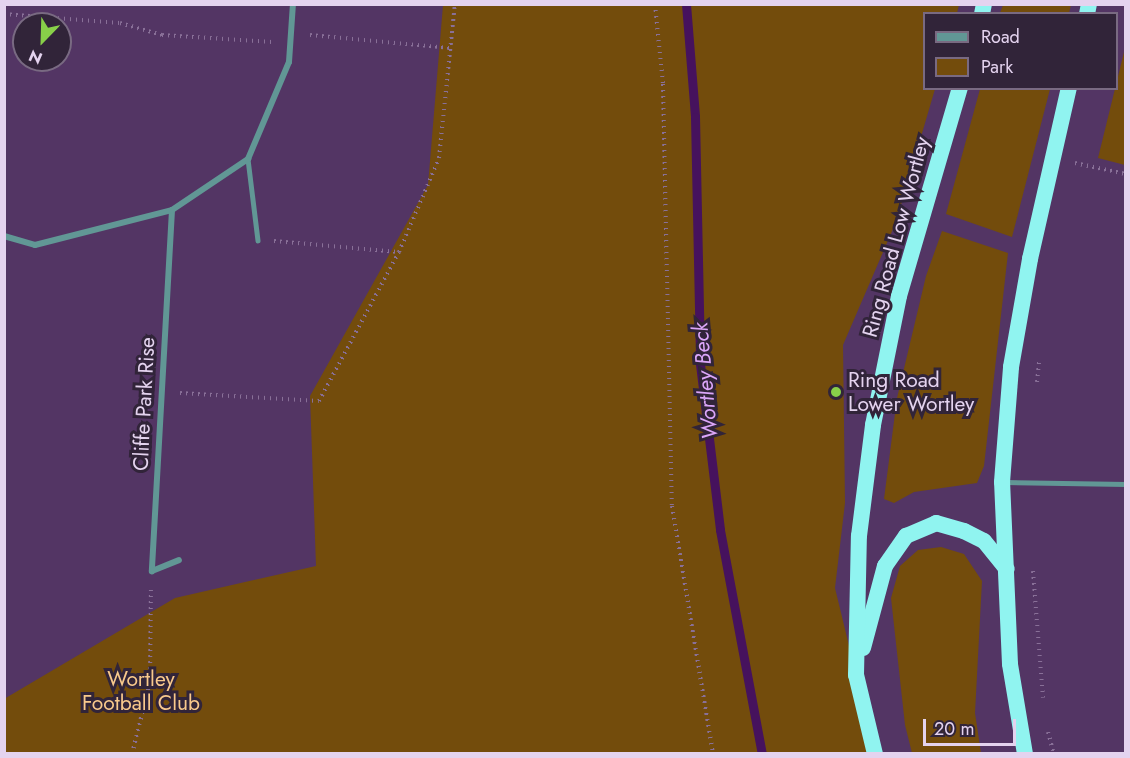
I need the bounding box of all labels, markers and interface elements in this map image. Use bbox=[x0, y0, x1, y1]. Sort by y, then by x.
north arrow bbox=[12, 12, 72, 72]
legend bbox=[923, 12, 1118, 90]
text: Road bbox=[981, 24, 1020, 50]
text: N bbox=[25, 44, 46, 70]
text: Park bbox=[981, 54, 1013, 80]
street label: Ring Road Low Wortley bbox=[857, 134, 935, 340]
water label: Wortley Beck bbox=[687, 321, 723, 441]
street label: Cliffe Park Rise bbox=[128, 336, 160, 472]
place label: Ring Road Lower Wortley bbox=[848, 367, 974, 417]
marker: Ring Road Lower Wortley bbox=[829, 385, 843, 399]
park label: Wortley Football Club bbox=[82, 666, 200, 716]
scale bar bbox=[926, 707, 1019, 745]
text: 20 m bbox=[934, 716, 974, 742]

